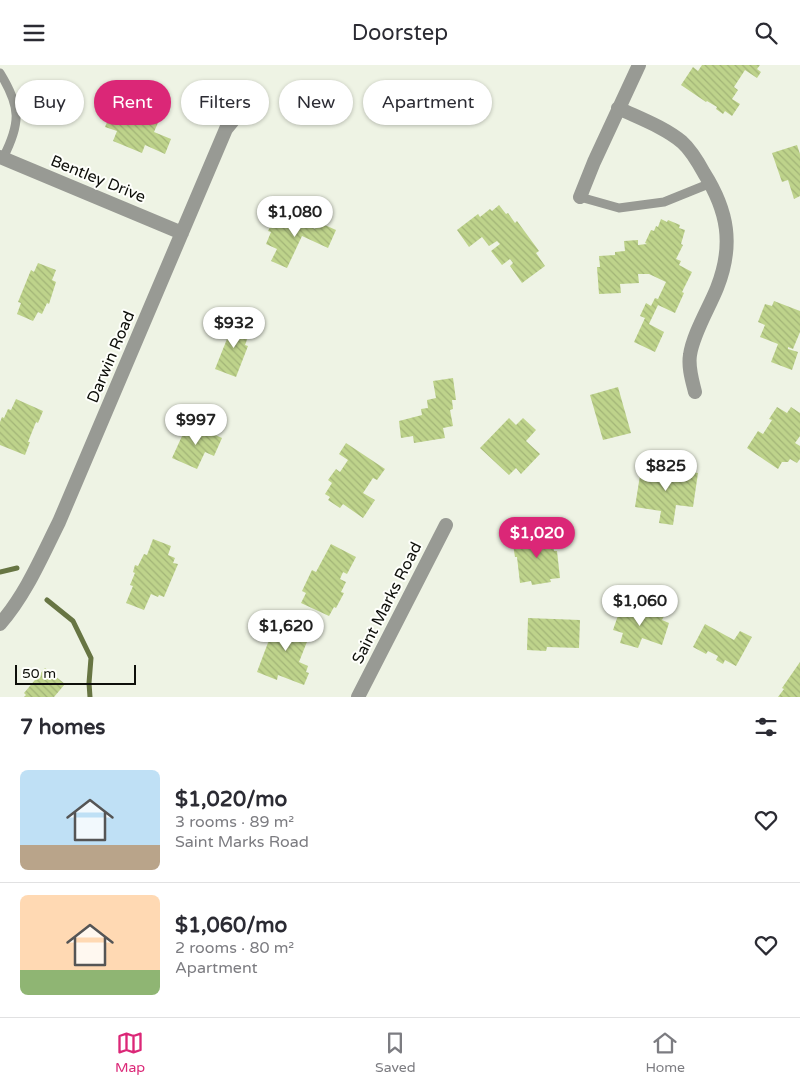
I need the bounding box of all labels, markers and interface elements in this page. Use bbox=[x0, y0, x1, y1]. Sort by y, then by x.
icon: menu bbox=[20, 19, 48, 47]
icon: search bbox=[752, 19, 780, 47]
text: Doorstep bbox=[352, 20, 448, 46]
chip: Buy bbox=[15, 80, 84, 125]
chip: Rent bbox=[94, 80, 171, 125]
chip: Filters bbox=[181, 80, 269, 125]
chip: New bbox=[279, 80, 353, 125]
chip: Apartment bbox=[363, 80, 492, 125]
street label: Bentley Drive bbox=[47, 151, 149, 207]
pin: $1,080 bbox=[254, 195, 336, 238]
text: $1,080 bbox=[268, 202, 322, 222]
pin: $932 bbox=[204, 307, 264, 349]
street label: Darwin Road bbox=[83, 308, 139, 406]
text: $932 bbox=[214, 313, 254, 333]
pin: $997 bbox=[166, 403, 226, 446]
text: $997 bbox=[176, 410, 216, 430]
pin: $825 bbox=[636, 449, 696, 492]
text: $825 bbox=[646, 456, 686, 476]
pin: $1,020 bbox=[496, 517, 578, 559]
text: $1,020 bbox=[510, 523, 564, 543]
street label: Saint Marks Road bbox=[348, 539, 426, 667]
pin: $1,060 bbox=[599, 585, 681, 627]
text: $1,060 bbox=[613, 591, 667, 611]
pin: $1,620 bbox=[245, 609, 327, 652]
text: $1,620 bbox=[259, 616, 313, 636]
scale bar bbox=[15, 662, 136, 685]
text: 50 m bbox=[22, 665, 56, 682]
icon: filters bbox=[752, 713, 780, 741]
text: 7 homes bbox=[20, 715, 105, 740]
text: $1,020/mo bbox=[175, 787, 287, 812]
icon: home bbox=[60, 790, 120, 850]
icon: heart bbox=[752, 806, 780, 834]
text: 3 rooms · 89 m² bbox=[175, 812, 294, 832]
text: Saint Marks Road bbox=[175, 832, 309, 852]
text: $1,060/mo bbox=[175, 913, 287, 938]
icon: home bbox=[60, 915, 120, 975]
icon: heart bbox=[752, 931, 780, 959]
text: 2 rooms · 80 m² bbox=[175, 938, 294, 958]
text: Apartment bbox=[175, 958, 258, 978]
tab: Map bbox=[115, 1029, 145, 1076]
tab: Saved bbox=[375, 1029, 416, 1076]
tab: Home bbox=[645, 1029, 685, 1076]

